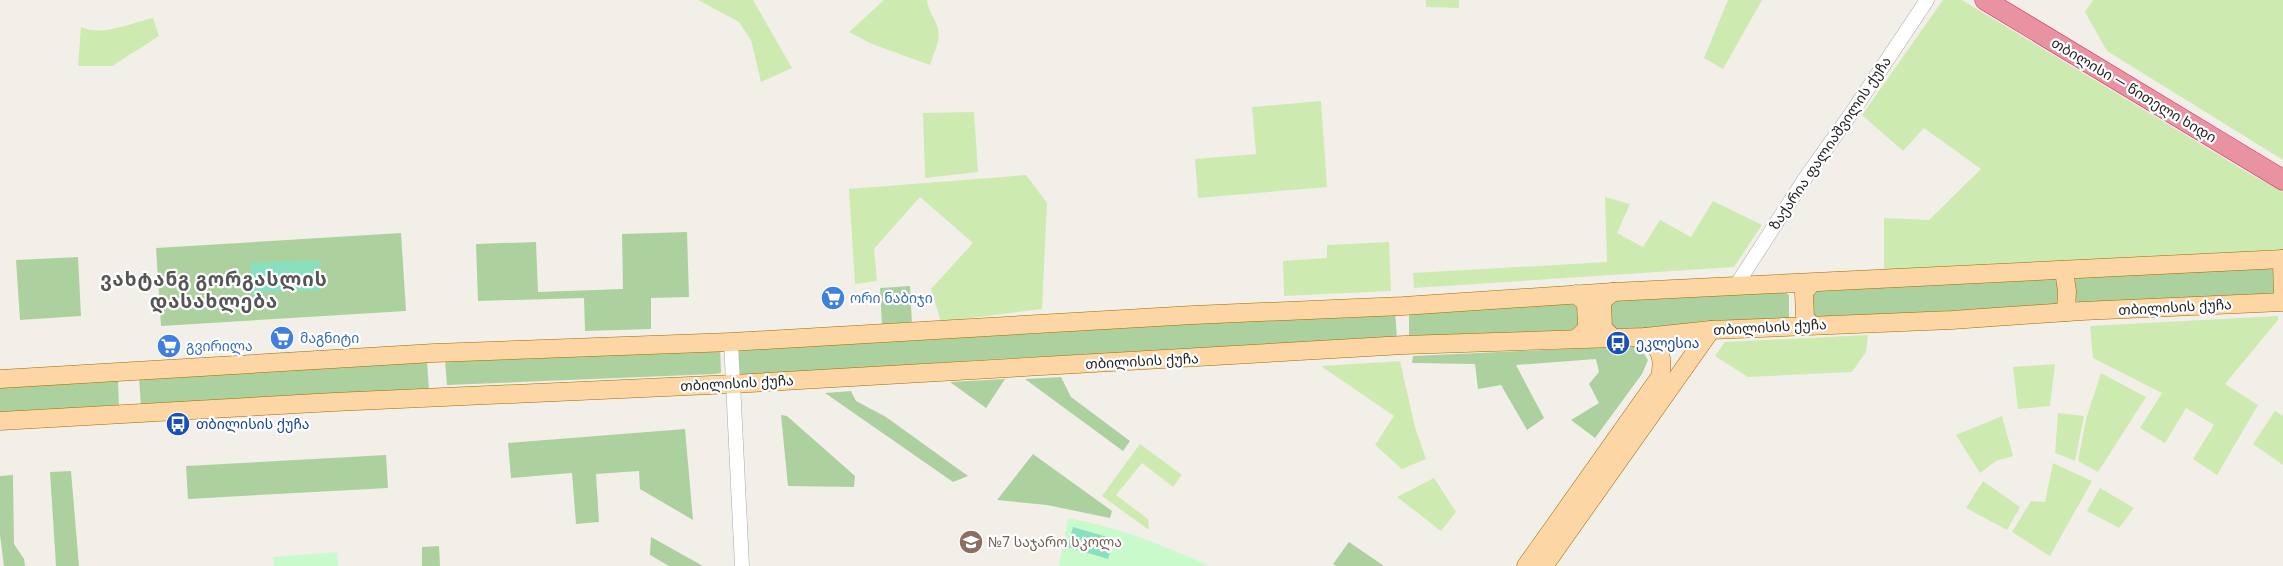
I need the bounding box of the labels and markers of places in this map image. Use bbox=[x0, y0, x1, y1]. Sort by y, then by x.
supermarket icon: ორი ნაბიჯი bbox=[820, 285, 846, 311]
place label: ორი ნაბიჯი bbox=[850, 288, 933, 308]
supermarket icon: მაგნიტი bbox=[269, 325, 295, 351]
place label: მაგნიტი bbox=[300, 328, 359, 348]
bus stop icon: ეკლესია bbox=[1605, 330, 1631, 356]
supermarket icon: გვირილა bbox=[156, 333, 182, 359]
place label: ეკლესია bbox=[1636, 333, 1700, 353]
place label: გვირილა bbox=[186, 336, 253, 356]
bus stop icon: თბილისის ქუჩა bbox=[165, 411, 191, 437]
place label: თბილისის ქუჩა bbox=[196, 414, 310, 434]
school or university icon: №7 საჯარო სკოლა bbox=[958, 529, 984, 555]
place label: №7 საჯარო სკოლა bbox=[988, 532, 1122, 552]

